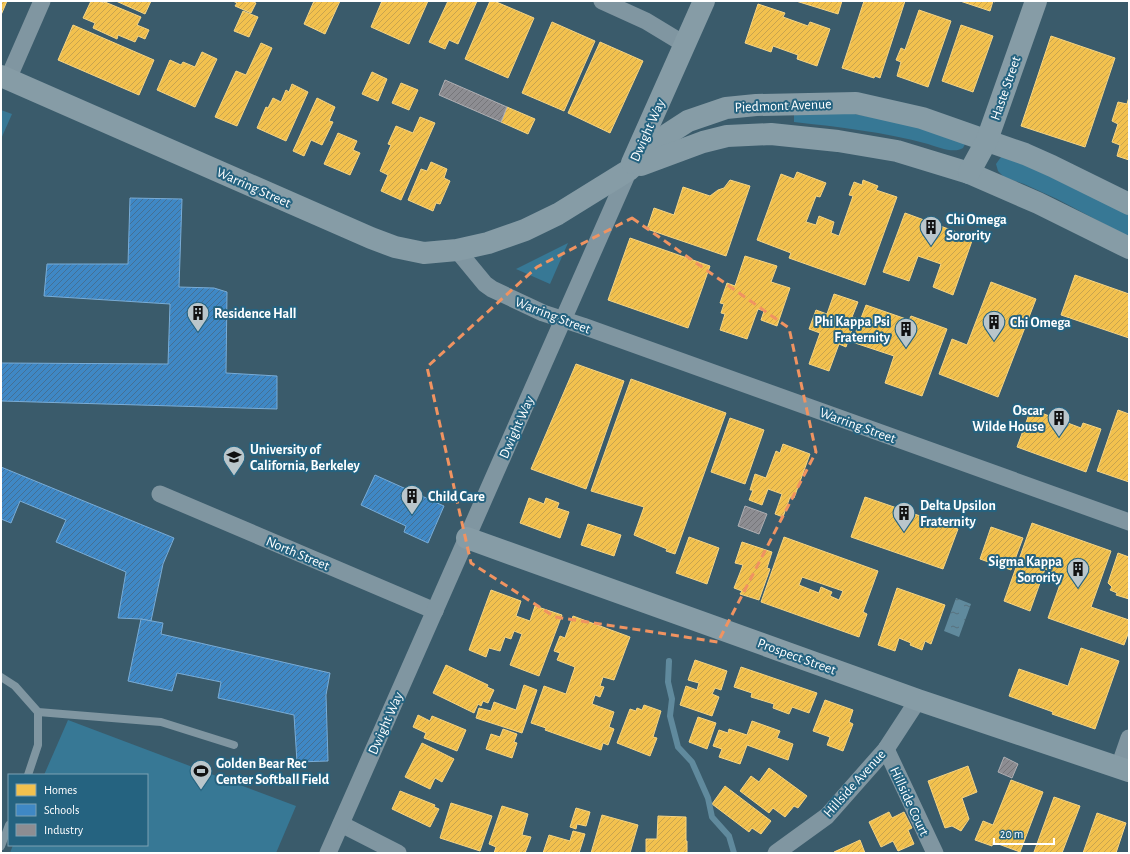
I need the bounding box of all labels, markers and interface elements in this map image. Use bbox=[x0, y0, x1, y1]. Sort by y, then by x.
street label: Haste Street bbox=[988, 54, 1024, 122]
street label: Dwight Way bbox=[628, 97, 668, 164]
street label: Piedmont Avenue bbox=[734, 97, 832, 115]
street label: Warring Street bbox=[214, 165, 293, 211]
place label: Chi Omega Sorority bbox=[946, 213, 1007, 243]
building icon: Chi Omega Sorority bbox=[918, 214, 944, 247]
street label: Warring Street bbox=[513, 295, 593, 337]
building icon: Residence Hall bbox=[185, 300, 211, 333]
place label: Residence Hall bbox=[214, 307, 297, 321]
building icon: Chi Omega bbox=[981, 309, 1007, 342]
place label: Phi Kappa Psi Fraternity bbox=[814, 315, 891, 345]
building icon: Phi Kappa Psi Fraternity bbox=[893, 316, 919, 349]
place label: Chi Omega bbox=[1010, 316, 1071, 330]
street label: Dwight Way bbox=[497, 394, 537, 461]
place label: Oscar Wilde House bbox=[972, 404, 1044, 434]
building icon: Oscar Wilde House bbox=[1046, 405, 1072, 438]
street label: Warring Street bbox=[818, 406, 898, 446]
place label: University of California, Berkeley bbox=[250, 443, 361, 473]
school or university icon: University of California, Berkeley bbox=[221, 444, 247, 477]
building icon: Child Care bbox=[399, 483, 425, 516]
place label: Child Care bbox=[428, 490, 485, 504]
place label: Delta Upsilon Fraternity bbox=[920, 499, 996, 529]
building icon: Delta Upsilon Fraternity bbox=[891, 500, 917, 533]
street label: North Street bbox=[264, 534, 332, 574]
place label: Sigma Kappa Sorority bbox=[988, 555, 1063, 585]
building icon: Sigma Kappa Sorority bbox=[1065, 556, 1091, 589]
street label: Prospect Street bbox=[756, 636, 838, 678]
street label: Dwight Way bbox=[366, 690, 406, 757]
street label: Hillside Avenue bbox=[821, 747, 888, 820]
place label: Golden Bear Rec Center Softball Field bbox=[216, 757, 330, 787]
sports icon: Golden Bear Rec Center Softball Field bbox=[188, 758, 214, 791]
street label: Hillside Court bbox=[887, 765, 931, 839]
legend bbox=[8, 774, 148, 846]
text: Homes bbox=[44, 784, 77, 796]
text: Schools bbox=[44, 804, 79, 816]
scale bar bbox=[994, 820, 1054, 846]
text: Industry bbox=[44, 824, 83, 837]
text: 20 m bbox=[1000, 828, 1023, 840]

